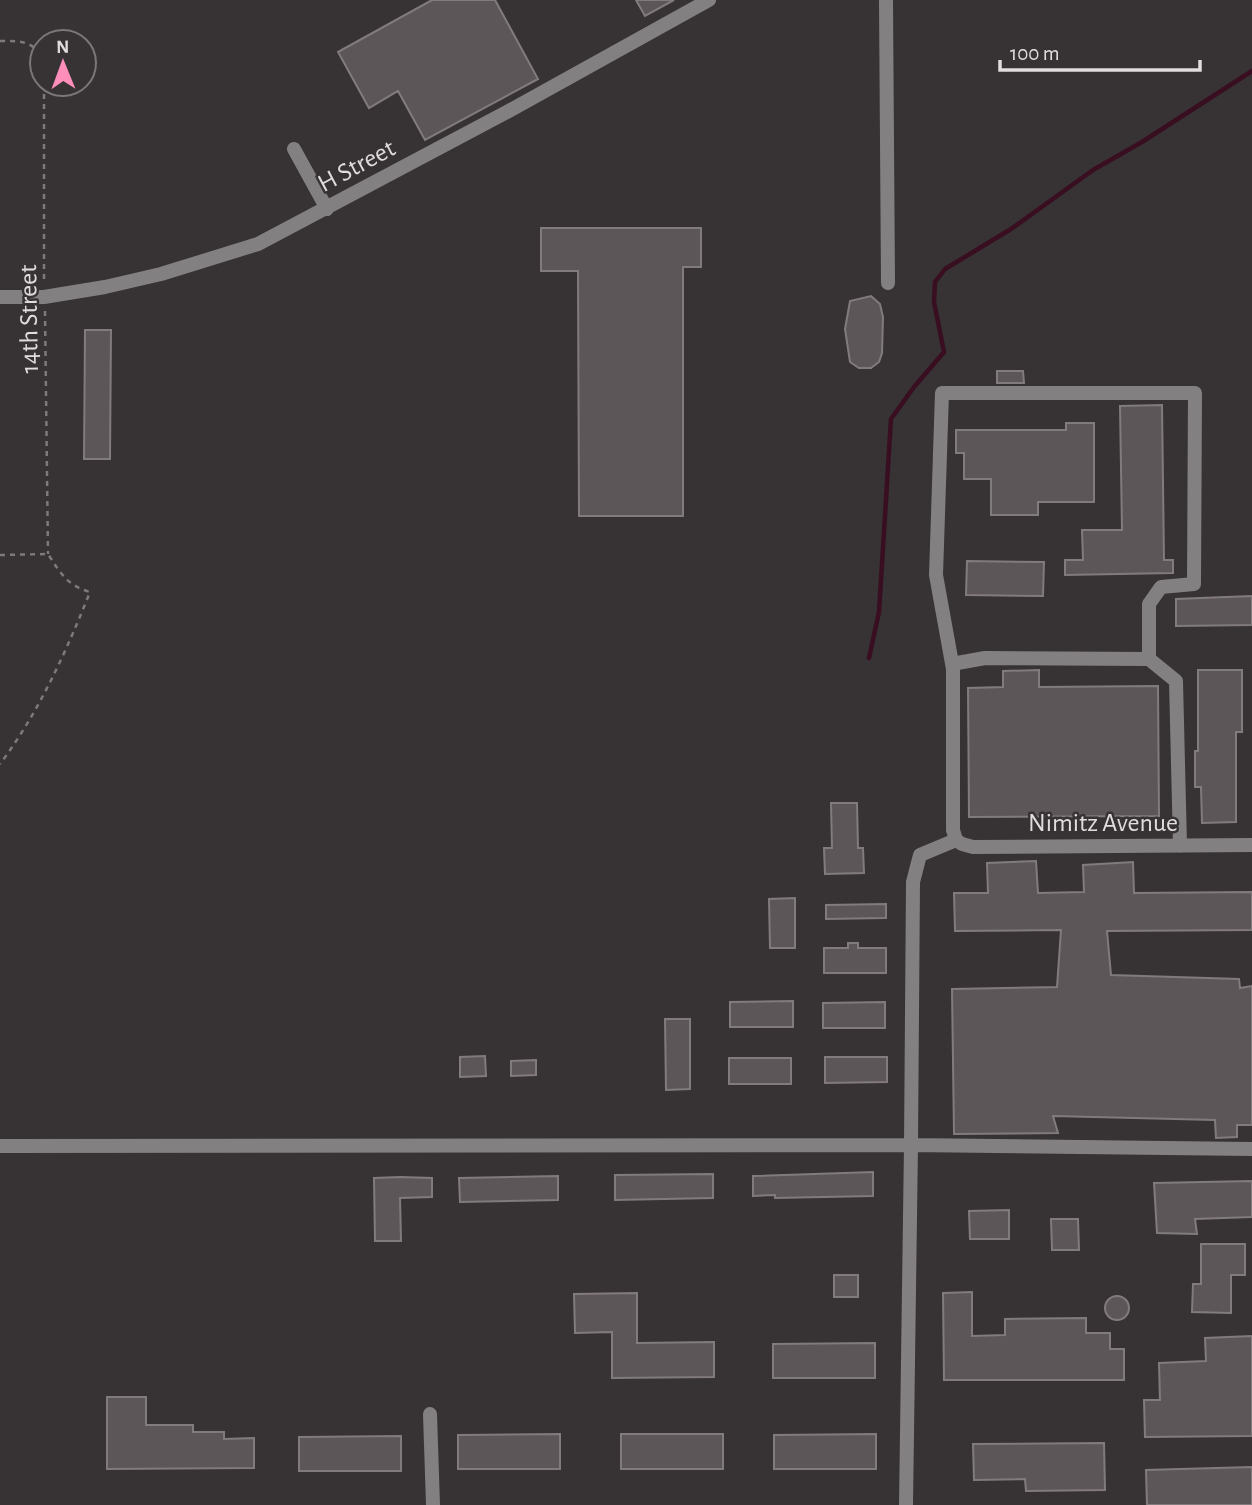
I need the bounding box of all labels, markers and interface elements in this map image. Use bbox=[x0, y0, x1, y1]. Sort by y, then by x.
north arrow bbox=[28, 28, 98, 98]
scale bar bbox=[1000, 28, 1200, 72]
text: N bbox=[56, 38, 70, 57]
text: 100 m bbox=[1010, 43, 1060, 64]
street label: H Street bbox=[314, 135, 399, 197]
street label: 14th Street bbox=[15, 264, 43, 374]
street label: Nimitz Avenue bbox=[1028, 810, 1178, 836]

